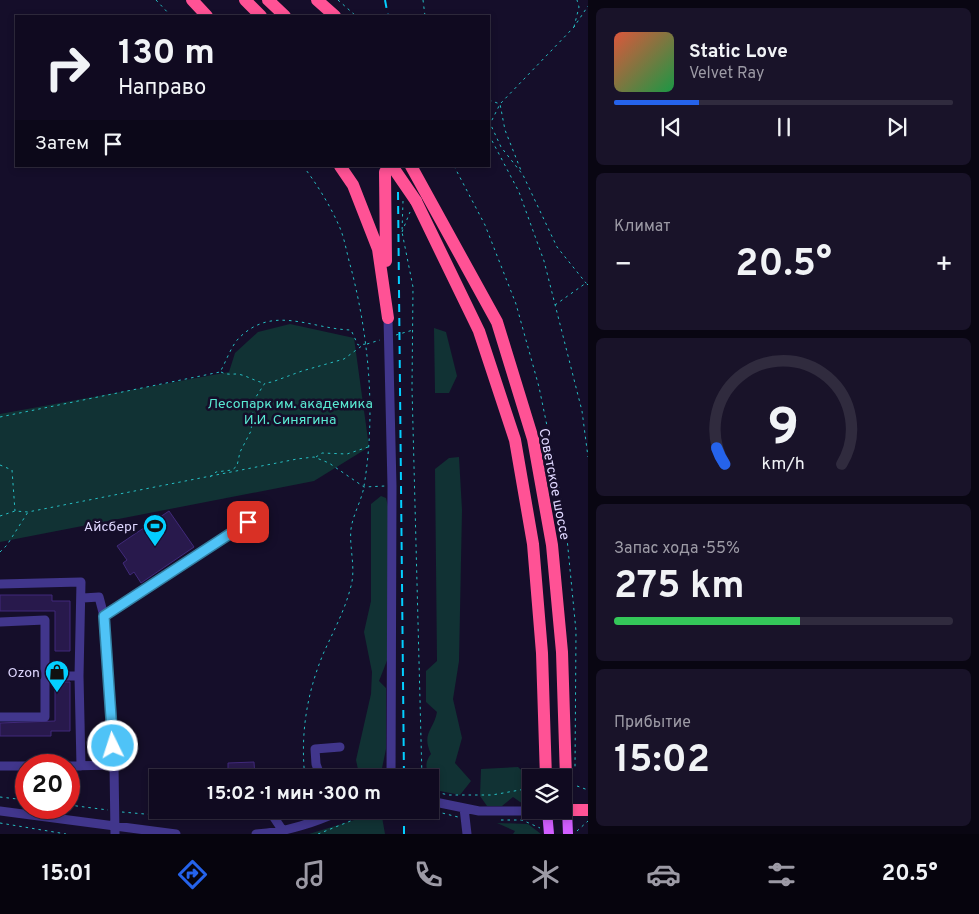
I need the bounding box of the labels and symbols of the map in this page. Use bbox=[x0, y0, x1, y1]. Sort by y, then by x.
park label: Лесопарк им. академика И.И. Синягина bbox=[207, 396, 373, 429]
street label: Советское шоссе bbox=[534, 427, 573, 542]
pin bbox=[227, 501, 269, 543]
sports icon: Айсберг bbox=[142, 513, 168, 547]
place label: Айсберг bbox=[84, 519, 138, 536]
shop icon: Ozon bbox=[44, 659, 70, 693]
place label: Ozon bbox=[7, 665, 40, 682]
position arrow bbox=[86, 719, 138, 771]
speed limit sign: 20 bbox=[15, 754, 80, 819]

